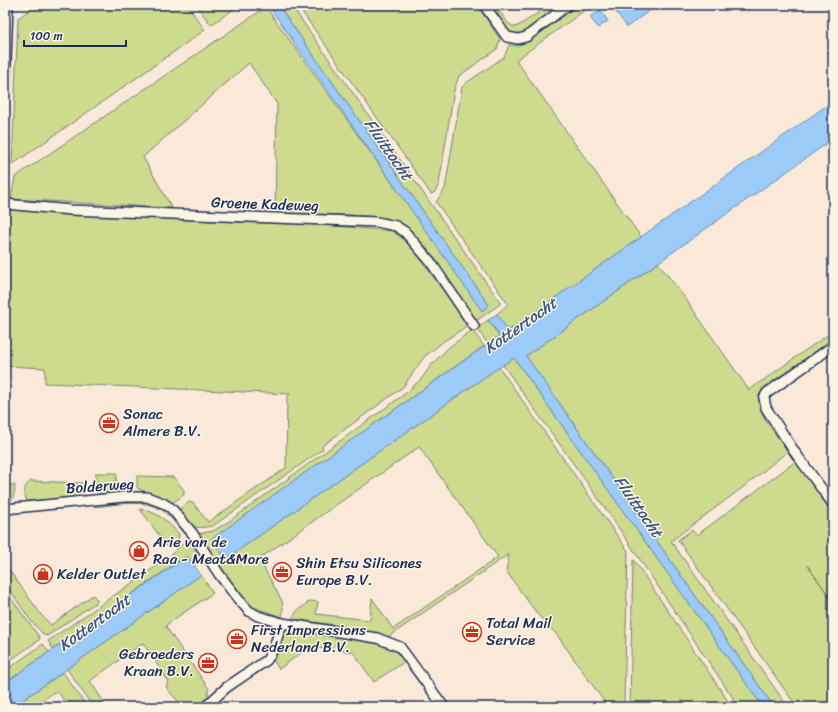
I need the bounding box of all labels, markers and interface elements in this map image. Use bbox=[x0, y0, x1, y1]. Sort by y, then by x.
scale bar bbox=[24, 22, 126, 48]
text: 100 m bbox=[30, 25, 63, 47]
water label: Fluittocht bbox=[356, 112, 422, 188]
street label: Groene Kadeweg bbox=[211, 189, 320, 219]
water label: Kottertocht bbox=[478, 288, 565, 361]
place label: Sonac Almere B.V. bbox=[122, 401, 202, 444]
office icon: Sonac Almere B.V. bbox=[98, 412, 120, 434]
water label: Fluittocht bbox=[606, 469, 672, 545]
street label: Bolderweg bbox=[65, 471, 135, 501]
place label: Arie van de Raa - Meat&More bbox=[152, 529, 269, 572]
shop icon: Arie van de Raa - Meat&More bbox=[128, 540, 150, 562]
place label: Shin Etsu Silicones Europe B.V. bbox=[296, 550, 422, 593]
place label: Kelder Outlet bbox=[57, 561, 147, 587]
office icon: Shin Etsu Silicones Europe B.V. bbox=[271, 561, 293, 583]
shop icon: Kelder Outlet bbox=[32, 563, 54, 585]
water label: Kottertocht bbox=[52, 585, 138, 659]
place label: Total Mail Service bbox=[486, 610, 552, 653]
place label: First Impressions Nederland B.V. bbox=[251, 617, 366, 660]
office icon: Total Mail Service bbox=[461, 621, 483, 643]
office icon: First Impressions Nederland B.V. bbox=[226, 628, 248, 650]
place label: Gebroeders Kraan B.V. bbox=[119, 641, 194, 684]
office icon: Gebroeders Kraan B.V. bbox=[197, 652, 219, 674]

